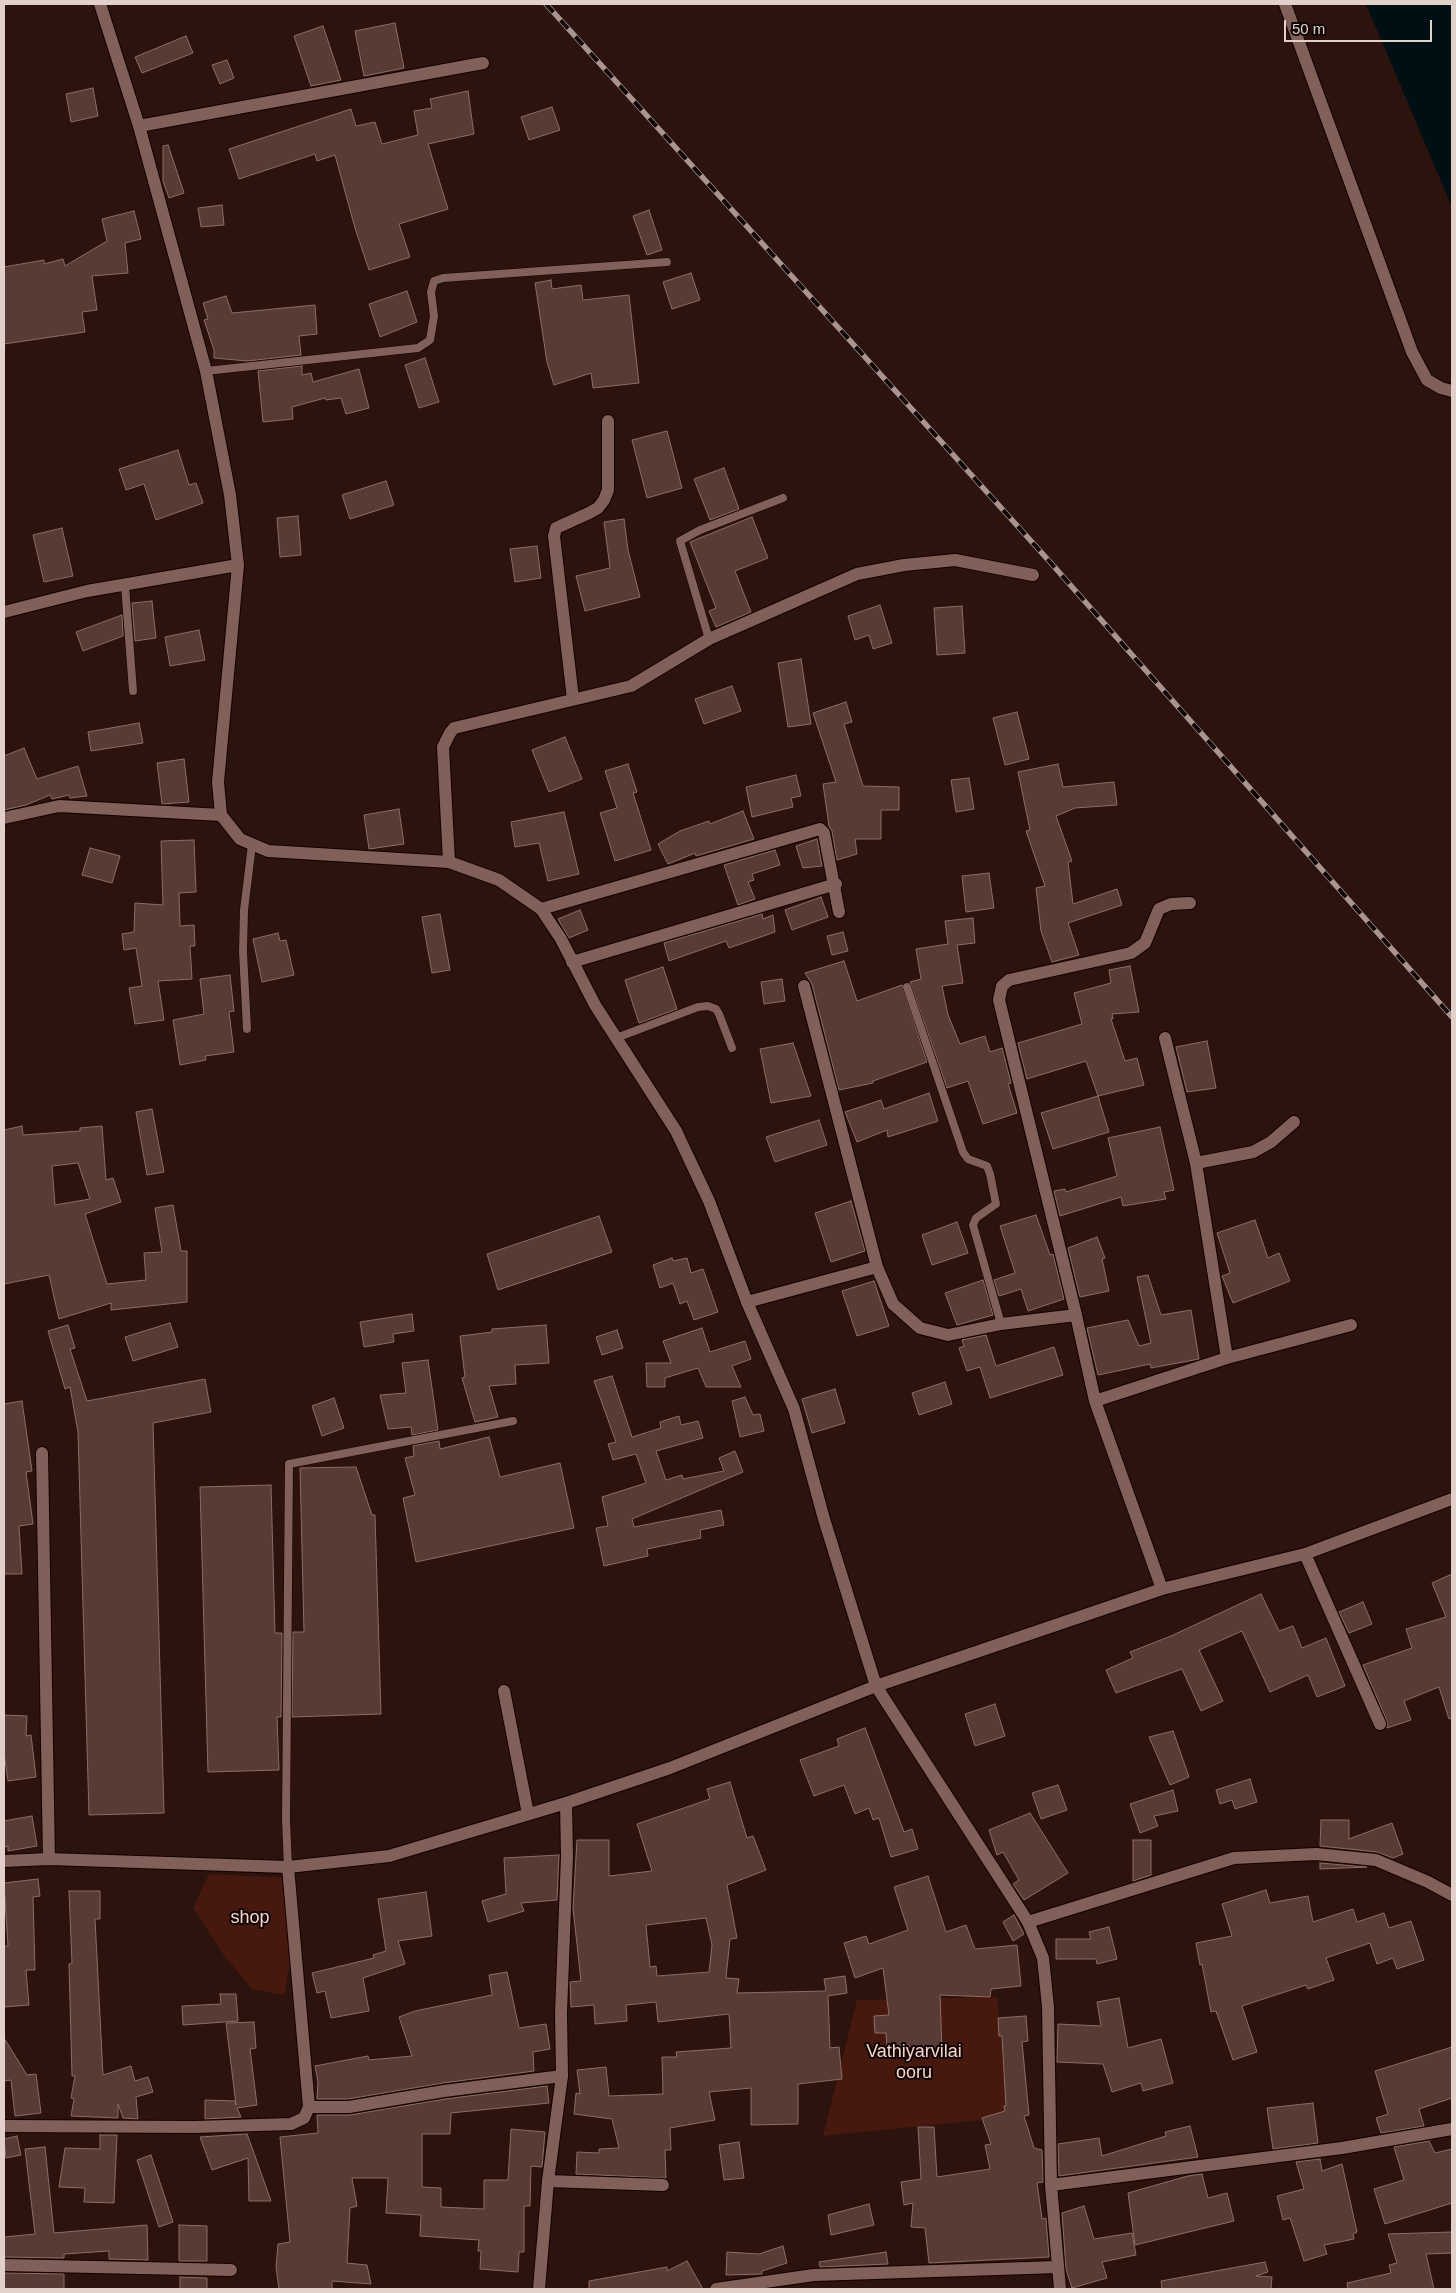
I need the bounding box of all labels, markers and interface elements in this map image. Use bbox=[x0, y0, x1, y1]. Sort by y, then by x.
scale bar bbox=[1286, 10, 1434, 42]
text: 50 m bbox=[1292, 20, 1325, 37]
park label: shop bbox=[230, 1907, 270, 1929]
park label: Vathiyarvilai ooru bbox=[866, 2041, 962, 2084]

